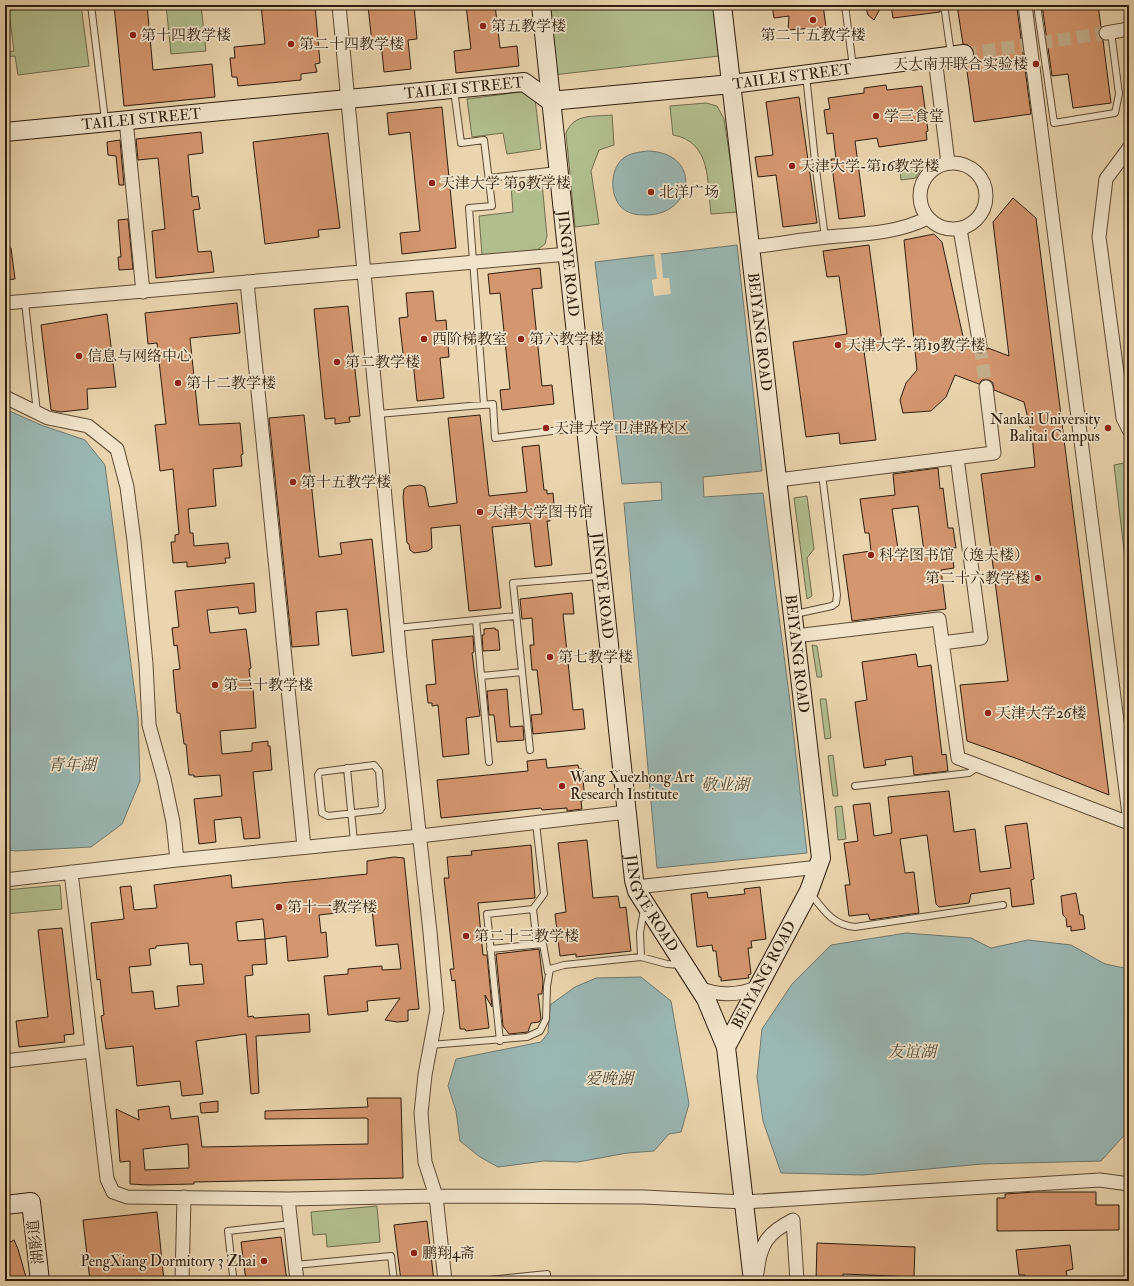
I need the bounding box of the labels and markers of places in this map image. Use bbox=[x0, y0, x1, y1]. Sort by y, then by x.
marker: 第二十五教学楼 bbox=[808, 15, 818, 25]
place label: 第五教学楼 bbox=[491, 17, 566, 36]
marker: 第五教学楼 bbox=[478, 21, 488, 31]
place label: 第十四教学楼 bbox=[141, 26, 231, 45]
place label: 第二十五教学楼 bbox=[760, 26, 866, 45]
marker: 第十四教学楼 bbox=[128, 30, 138, 40]
place label: 第二十四教学楼 bbox=[299, 35, 404, 54]
marker: 第二十四教学楼 bbox=[286, 39, 296, 49]
place label: 天大南开联合实验楼 bbox=[893, 55, 1028, 74]
marker: 天大南开联合实验楼 bbox=[1031, 59, 1041, 69]
place label: 学三食堂 bbox=[884, 107, 944, 126]
marker: 学三食堂 bbox=[871, 111, 881, 121]
place label: 天津大学-第16教学楼 bbox=[800, 157, 939, 176]
marker: 天津大学-第16教学楼 bbox=[787, 161, 797, 171]
place label: 天津大学 第9教学楼 bbox=[440, 174, 571, 193]
marker: 天津大学 第9教学楼 bbox=[427, 178, 437, 188]
place label: 北洋广场 bbox=[659, 183, 719, 202]
marker: 北洋广场 bbox=[646, 187, 656, 197]
place label: 西阶梯教室 bbox=[432, 330, 507, 349]
place label: 第六教学楼 bbox=[529, 330, 604, 349]
marker: 西阶梯教室 bbox=[419, 334, 429, 344]
marker: 第六教学楼 bbox=[516, 334, 526, 344]
place label: 天津大学-第19教学楼 bbox=[846, 336, 985, 355]
marker: 天津大学-第19教学楼 bbox=[833, 340, 843, 350]
place label: 信息与网络中心 bbox=[87, 347, 192, 366]
marker: 信息与网络中心 bbox=[74, 351, 84, 361]
place label: 第二教学楼 bbox=[345, 353, 420, 372]
marker: 第二教学楼 bbox=[332, 357, 342, 367]
place label: 第十二教学楼 bbox=[186, 374, 276, 393]
marker: 第十二教学楼 bbox=[173, 378, 183, 388]
place label: Nankai University Balitai Campus bbox=[990, 410, 1100, 447]
place label: 天津大学卫津路校区 bbox=[554, 419, 689, 438]
marker: 天津大学卫津路校区 bbox=[541, 423, 551, 433]
marker: Nankai University Balitai Campus bbox=[1103, 423, 1113, 433]
place label: 第十五教学楼 bbox=[301, 473, 391, 492]
marker: 第十五教学楼 bbox=[288, 477, 298, 487]
place label: 天津大学图书馆 bbox=[488, 503, 593, 522]
marker: 天津大学图书馆 bbox=[475, 507, 485, 517]
place label: 科学图书馆（逸夫楼） bbox=[879, 546, 1029, 565]
marker: 科学图书馆（逸夫楼） bbox=[866, 550, 876, 560]
place label: 第二十六教学楼 bbox=[925, 569, 1030, 588]
marker: 第二十六教学楼 bbox=[1033, 573, 1043, 583]
place label: 第七教学楼 bbox=[558, 648, 633, 667]
marker: 第七教学楼 bbox=[545, 652, 555, 662]
place label: 第二十教学楼 bbox=[223, 676, 313, 695]
marker: 第二十教学楼 bbox=[210, 680, 220, 690]
place label: 天津大学26楼 bbox=[996, 704, 1086, 723]
marker: 天津大学26楼 bbox=[983, 708, 993, 718]
place label: Wang Xuezhong Art Research Institute bbox=[569, 768, 694, 804]
marker: Wang Xuezhong Art Research Institute bbox=[557, 781, 567, 791]
place label: 第十一教学楼 bbox=[287, 898, 377, 917]
marker: 第十一教学楼 bbox=[274, 902, 284, 912]
place label: 第二十三教学楼 bbox=[474, 927, 579, 946]
marker: 第二十三教学楼 bbox=[461, 931, 471, 941]
place label: 鹏翔4斋 bbox=[422, 1244, 475, 1263]
marker: 鹏翔4斋 bbox=[409, 1248, 419, 1258]
place label: PengXiang Dormitory 3 Zhai bbox=[80, 1252, 256, 1271]
marker: PengXiang Dormitory 3 Zhai bbox=[259, 1256, 269, 1266]

